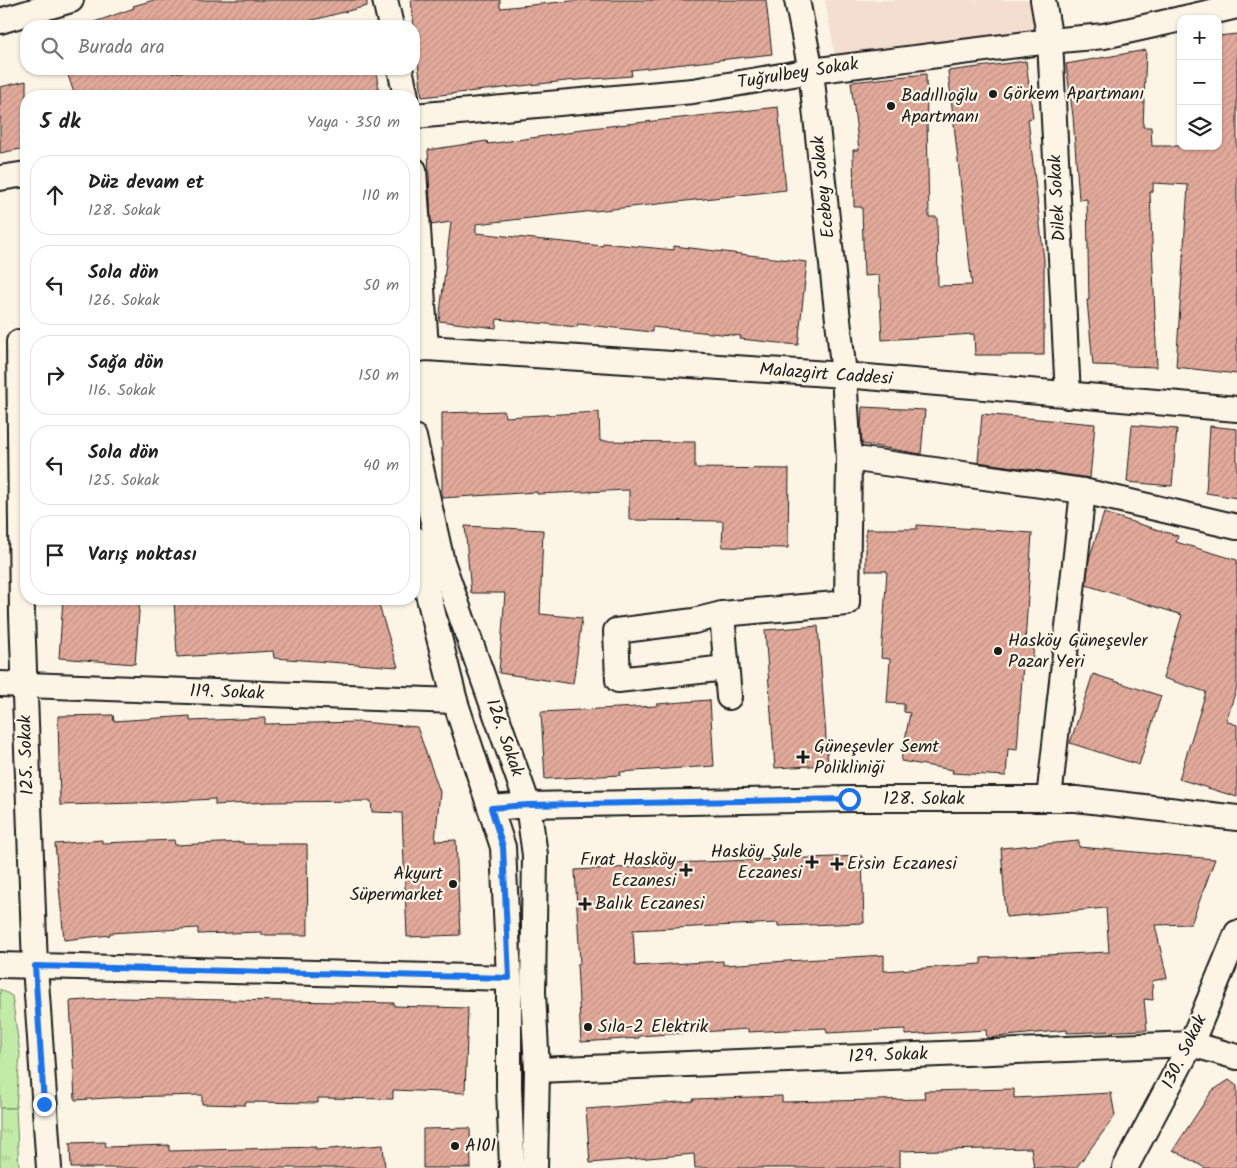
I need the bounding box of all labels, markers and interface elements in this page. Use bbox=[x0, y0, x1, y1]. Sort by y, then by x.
map controls bbox=[1177, 15, 1222, 150]
button: + bbox=[1177, 15, 1222, 60]
search box bbox=[20, 20, 420, 75]
text: Burada ara bbox=[78, 33, 165, 63]
icon: search bbox=[38, 34, 66, 62]
street label: Tuğrulbey Sokak bbox=[735, 50, 861, 98]
button: − bbox=[1177, 60, 1222, 105]
place label: Görkem Apartmanı bbox=[1003, 80, 1144, 109]
place label: Badıllıoğlu Apartmanı bbox=[901, 82, 979, 132]
marker: Görkem Apartmanı bbox=[987, 88, 999, 100]
marker: Badıllıoğlu Apartmanı bbox=[885, 100, 897, 112]
button: layers bbox=[1177, 105, 1222, 150]
text: 5 dk bbox=[40, 106, 80, 139]
text: Yaya · 350 m bbox=[307, 110, 400, 135]
street label: Ecebey Sokak bbox=[804, 134, 844, 240]
street label: Dilek Sokak bbox=[1041, 153, 1075, 242]
text: Düz devam et bbox=[88, 168, 204, 198]
icon: ahead bbox=[41, 181, 69, 209]
text: 110 m bbox=[362, 183, 399, 208]
text: 128. Sokak bbox=[88, 198, 160, 223]
text: Sola dön bbox=[88, 258, 159, 288]
icon: left bbox=[41, 271, 69, 299]
text: 50 m bbox=[363, 273, 399, 298]
text: 126. Sokak bbox=[88, 288, 160, 313]
text: Sağa dön bbox=[88, 348, 164, 378]
street label: Malazgirt Caddesi bbox=[758, 356, 894, 394]
icon: right bbox=[41, 361, 69, 389]
text: 150 m bbox=[358, 363, 399, 388]
text: 116. Sokak bbox=[88, 378, 155, 403]
text: Sola dön bbox=[88, 438, 159, 468]
icon: left bbox=[41, 451, 69, 479]
text: 40 m bbox=[363, 453, 399, 478]
text: 125. Sokak bbox=[88, 468, 159, 493]
text: Varış noktası bbox=[88, 540, 196, 570]
icon: arrive bbox=[41, 541, 69, 569]
place label: Hasköy Güneşevler Pazar Yeri bbox=[1008, 627, 1149, 677]
marker: Hasköy Güneşevler Pazar Yeri bbox=[992, 645, 1004, 657]
street label: 119. Sokak bbox=[189, 677, 265, 709]
street label: 126. Sokak bbox=[477, 695, 531, 781]
street label: 125. Sokak bbox=[11, 714, 43, 796]
place label: Güneşevler Semt Polikliniği bbox=[814, 733, 940, 783]
marker: Güneşevler Semt Polikliniği bbox=[796, 750, 810, 764]
street label: 128. Sokak bbox=[883, 785, 965, 814]
route start bbox=[838, 788, 861, 811]
place label: Hasköy Şule Eczanesi bbox=[711, 838, 803, 888]
place label: Fırat Hasköy Eczanesi bbox=[580, 846, 677, 896]
place label: Ersin Eczanesi bbox=[847, 850, 958, 879]
marker: Hasköy Şule Eczanesi bbox=[806, 856, 818, 868]
marker: Ersin Eczanesi bbox=[831, 858, 843, 870]
place label: Akyurt Süpermarket bbox=[350, 860, 444, 910]
marker: Fırat Hasköy Eczanesi bbox=[680, 864, 692, 876]
marker: Akyurt Süpermarket bbox=[447, 878, 459, 890]
place label: Balık Eczanesi bbox=[595, 890, 705, 919]
marker: Balık Eczanesi bbox=[579, 898, 591, 910]
street label: 130. Sokak bbox=[1155, 1009, 1216, 1094]
place label: Sıla-2 Elektrik bbox=[598, 1013, 709, 1042]
marker: Sıla-2 Elektrik bbox=[582, 1021, 594, 1033]
street label: 129. Sokak bbox=[848, 1040, 929, 1072]
route end bbox=[33, 1093, 56, 1116]
place label: A101 bbox=[465, 1132, 496, 1161]
marker: A101 bbox=[449, 1140, 461, 1152]

